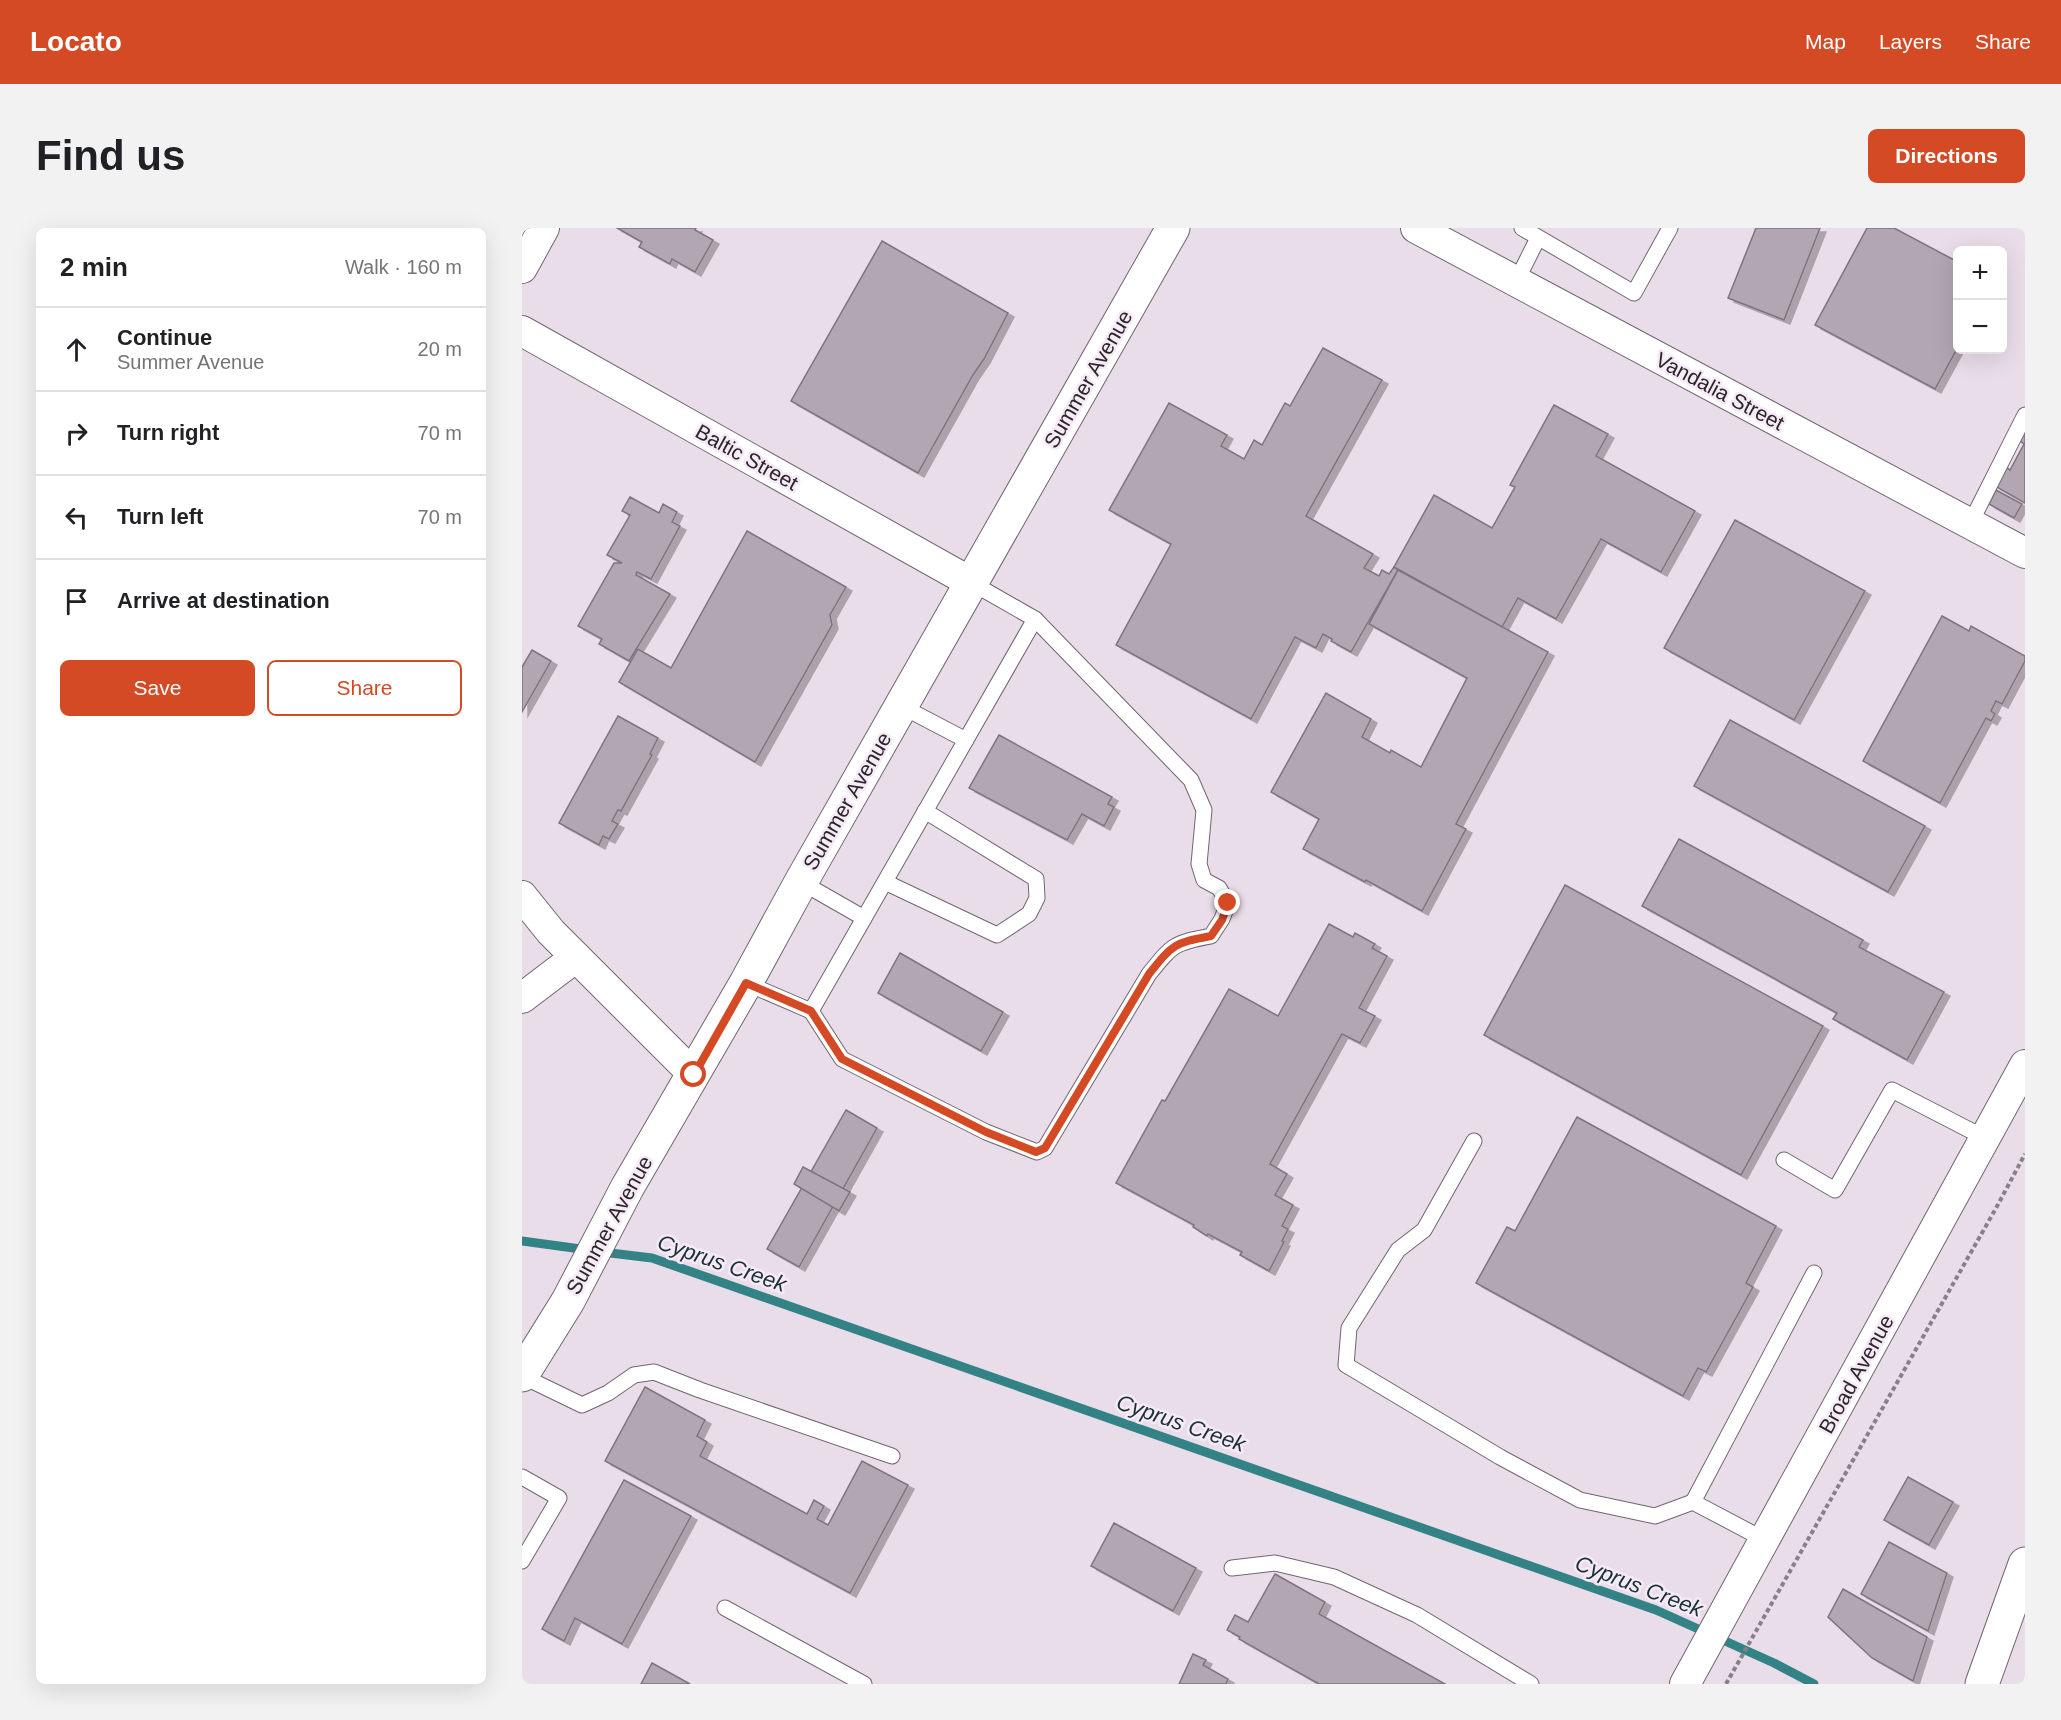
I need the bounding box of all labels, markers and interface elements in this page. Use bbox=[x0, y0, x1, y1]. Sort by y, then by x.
text: Locato bbox=[30, 26, 122, 57]
text: Map bbox=[1805, 30, 1846, 53]
text: Layers bbox=[1879, 30, 1942, 53]
text: Share bbox=[1975, 30, 2031, 53]
button: Directions bbox=[1868, 129, 2025, 183]
text: Find us bbox=[36, 132, 185, 179]
map controls bbox=[1953, 246, 2007, 354]
button: + bbox=[1953, 246, 2007, 300]
text: 2 min bbox=[60, 252, 128, 282]
text: Walk · 160 m bbox=[345, 256, 462, 278]
button: − bbox=[1953, 300, 2007, 354]
street label: Summer Avenue bbox=[1039, 306, 1137, 452]
text: Continue bbox=[117, 325, 212, 350]
icon: ahead bbox=[60, 333, 93, 366]
text: 20 m bbox=[418, 338, 462, 360]
street label: Vandalia Street bbox=[1652, 348, 1788, 435]
text: Summer Avenue bbox=[117, 351, 265, 373]
icon: right bbox=[60, 417, 93, 450]
street label: Baltic Street bbox=[692, 419, 802, 495]
text: Turn right bbox=[117, 420, 219, 445]
text: 70 m bbox=[418, 422, 462, 444]
icon: left bbox=[60, 501, 93, 534]
text: Turn left bbox=[117, 504, 203, 529]
text: 70 m bbox=[418, 506, 462, 528]
icon: arrive bbox=[60, 585, 93, 618]
text: Arrive at destination bbox=[117, 588, 330, 613]
button: Save bbox=[60, 660, 255, 716]
button: Share bbox=[267, 660, 462, 716]
street label: Summer Avenue bbox=[798, 728, 896, 874]
route end bbox=[1214, 889, 1240, 915]
route start bbox=[680, 1061, 706, 1087]
street label: Summer Avenue bbox=[561, 1152, 657, 1298]
water label: Cyprus Creek bbox=[654, 1229, 791, 1297]
street label: Broad Avenue bbox=[1814, 1311, 1898, 1437]
water label: Cyprus Creek bbox=[1113, 1389, 1250, 1457]
water label: Cyprus Creek bbox=[1572, 1550, 1707, 1622]

